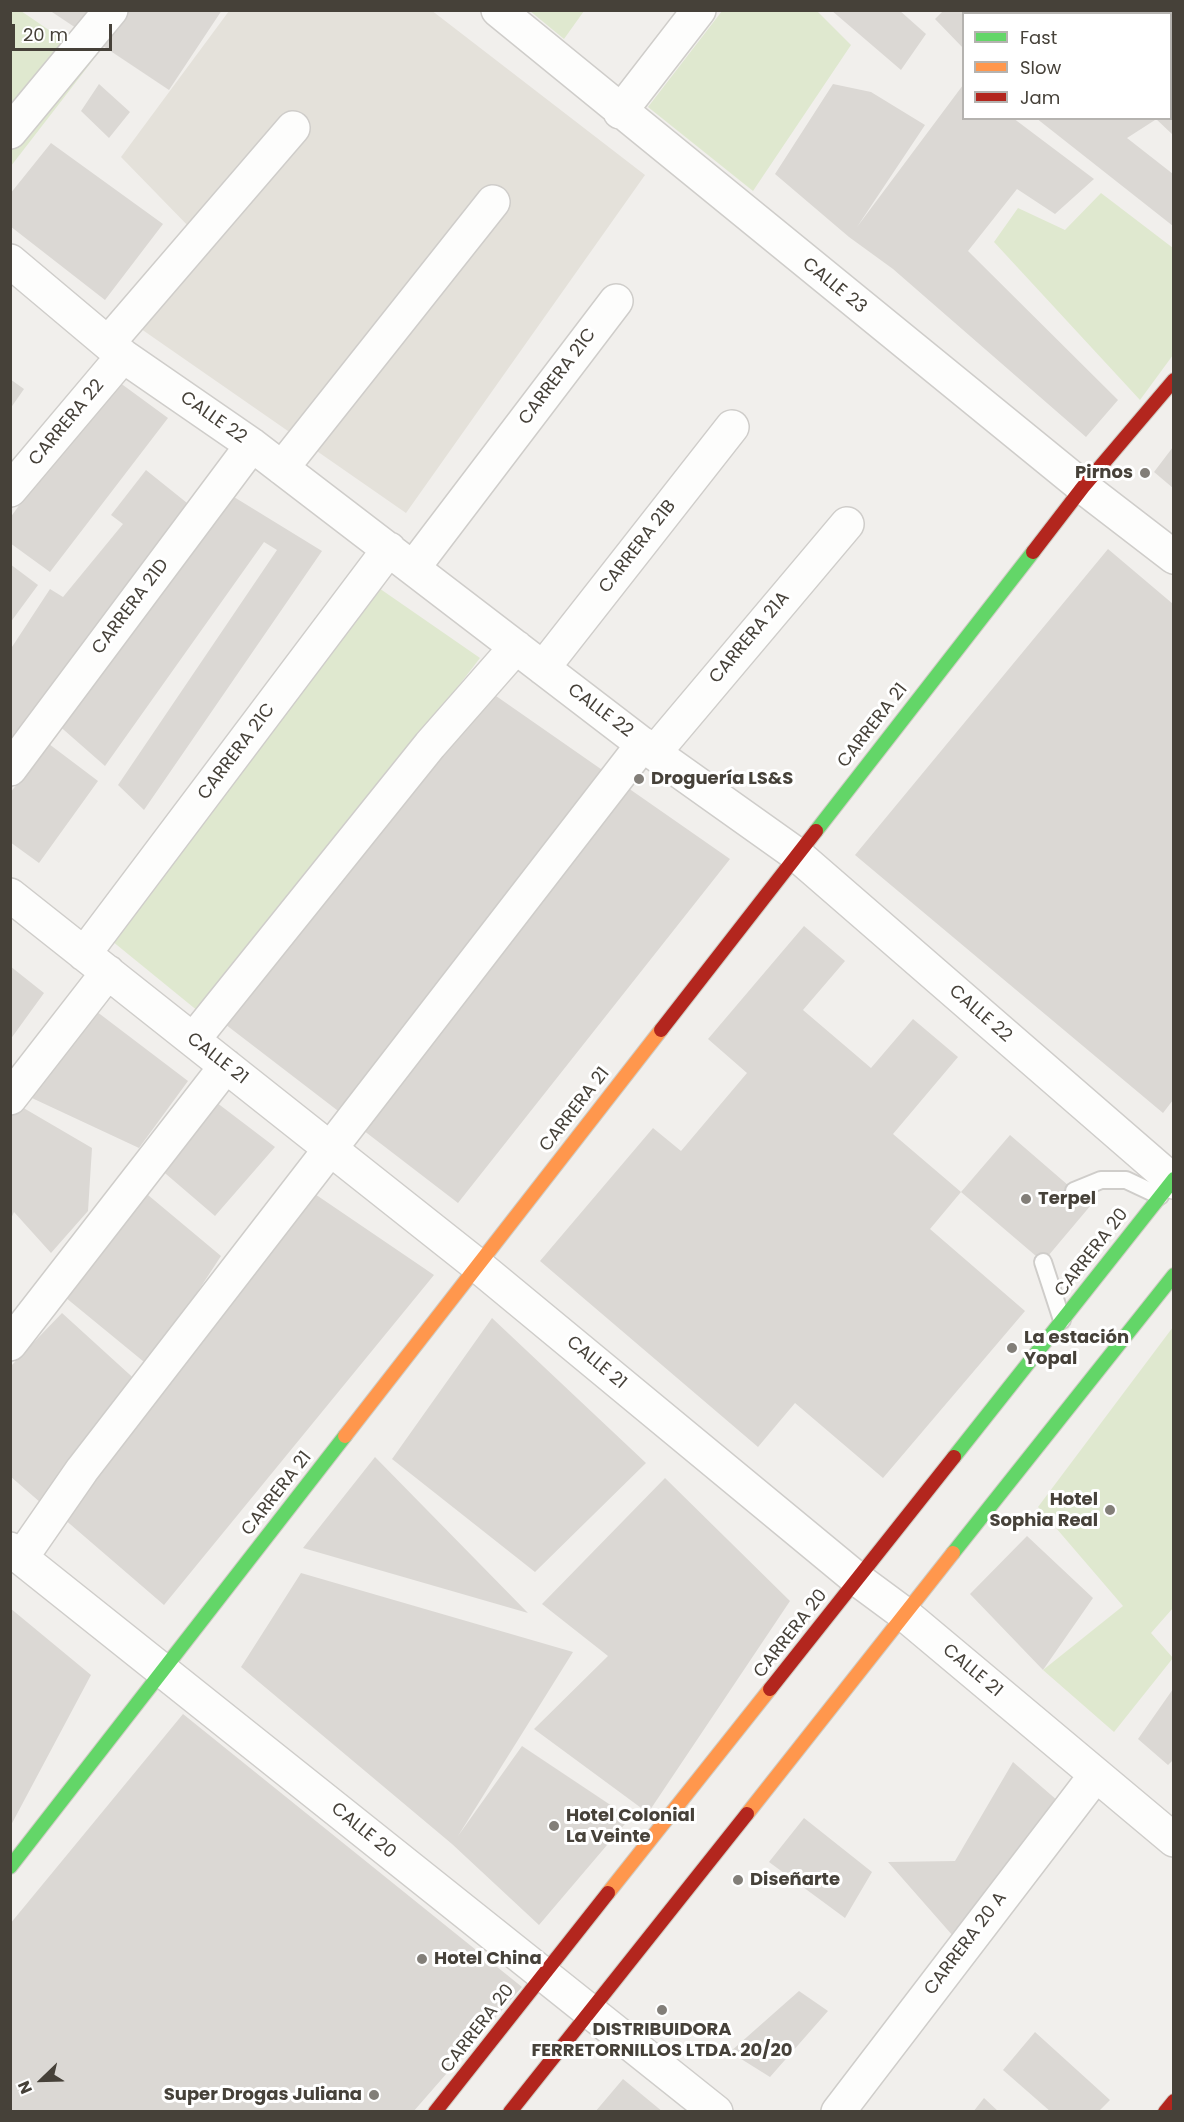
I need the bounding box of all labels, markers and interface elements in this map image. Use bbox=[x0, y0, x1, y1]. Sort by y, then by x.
scale bar bbox=[15, 12, 116, 50]
legend bbox=[962, 12, 1172, 120]
text: 20 m bbox=[23, 22, 68, 47]
text: Fast bbox=[1020, 25, 1057, 50]
text: Slow bbox=[1020, 55, 1061, 80]
text: Jam bbox=[1020, 85, 1060, 110]
street label: CALLE 23 bbox=[797, 254, 871, 318]
street label: CARRERA 21C bbox=[515, 325, 601, 429]
street label: CARRERA 22 bbox=[25, 376, 109, 470]
street label: CALLE 22 bbox=[176, 387, 250, 449]
place label: Pirnos bbox=[1075, 462, 1133, 484]
marker: Pirnos bbox=[1138, 466, 1152, 480]
street label: CARRERA 21B bbox=[595, 496, 681, 598]
street label: CARRERA 21D bbox=[88, 555, 174, 659]
street label: CARRERA 21A bbox=[705, 588, 795, 688]
street label: CALLE 22 bbox=[563, 679, 637, 743]
street label: CARRERA 21 bbox=[833, 680, 913, 772]
street label: CARRERA 21C bbox=[194, 700, 280, 804]
place label: Droguería LS&S bbox=[651, 768, 793, 790]
marker: Droguería LS&S bbox=[632, 772, 646, 786]
street label: CALLE 22 bbox=[944, 981, 1016, 1047]
street label: CALLE 21 bbox=[182, 1028, 252, 1090]
street label: CARRERA 21 bbox=[535, 1064, 615, 1156]
place label: Terpel bbox=[1038, 1188, 1096, 1210]
marker: Terpel bbox=[1019, 1192, 1033, 1206]
street label: CARRERA 20 bbox=[1051, 1204, 1133, 1302]
place label: La estación Yopal bbox=[1024, 1327, 1129, 1370]
street label: CALLE 21 bbox=[562, 1332, 630, 1394]
marker: La estación Yopal bbox=[1005, 1341, 1019, 1355]
street label: CARRERA 21 bbox=[237, 1448, 317, 1540]
place label: Hotel Sophia Real bbox=[989, 1489, 1098, 1532]
marker: Hotel Sophia Real bbox=[1103, 1503, 1117, 1517]
street label: CARRERA 20 bbox=[750, 1585, 832, 1683]
street label: CALLE 21 bbox=[938, 1640, 1006, 1702]
street label: CALLE 20 bbox=[326, 1798, 400, 1864]
place label: Hotel Colonial La Veinte bbox=[566, 1805, 695, 1848]
marker: Hotel Colonial La Veinte bbox=[547, 1819, 561, 1833]
place label: Diseñarte bbox=[750, 1869, 840, 1891]
marker: Diseñarte bbox=[731, 1873, 745, 1887]
street label: CARRERA 20 A bbox=[920, 1888, 1012, 2000]
place label: Hotel China bbox=[434, 1948, 542, 1970]
marker: Hotel China bbox=[415, 1952, 429, 1966]
street label: CARRERA 20 bbox=[437, 1980, 519, 2078]
marker: DISTRIBUIDORA FERRETORNILLOS LTDA. 20/20 bbox=[655, 2003, 669, 2017]
place label: DISTRIBUIDORA FERRETORNILLOS LTDA. 20/20 bbox=[531, 2019, 793, 2062]
north arrow bbox=[12, 2050, 72, 2110]
text: N bbox=[12, 2077, 38, 2097]
place label: Super Drogas Juliana bbox=[164, 2084, 362, 2106]
marker: Super Drogas Juliana bbox=[367, 2088, 381, 2102]

